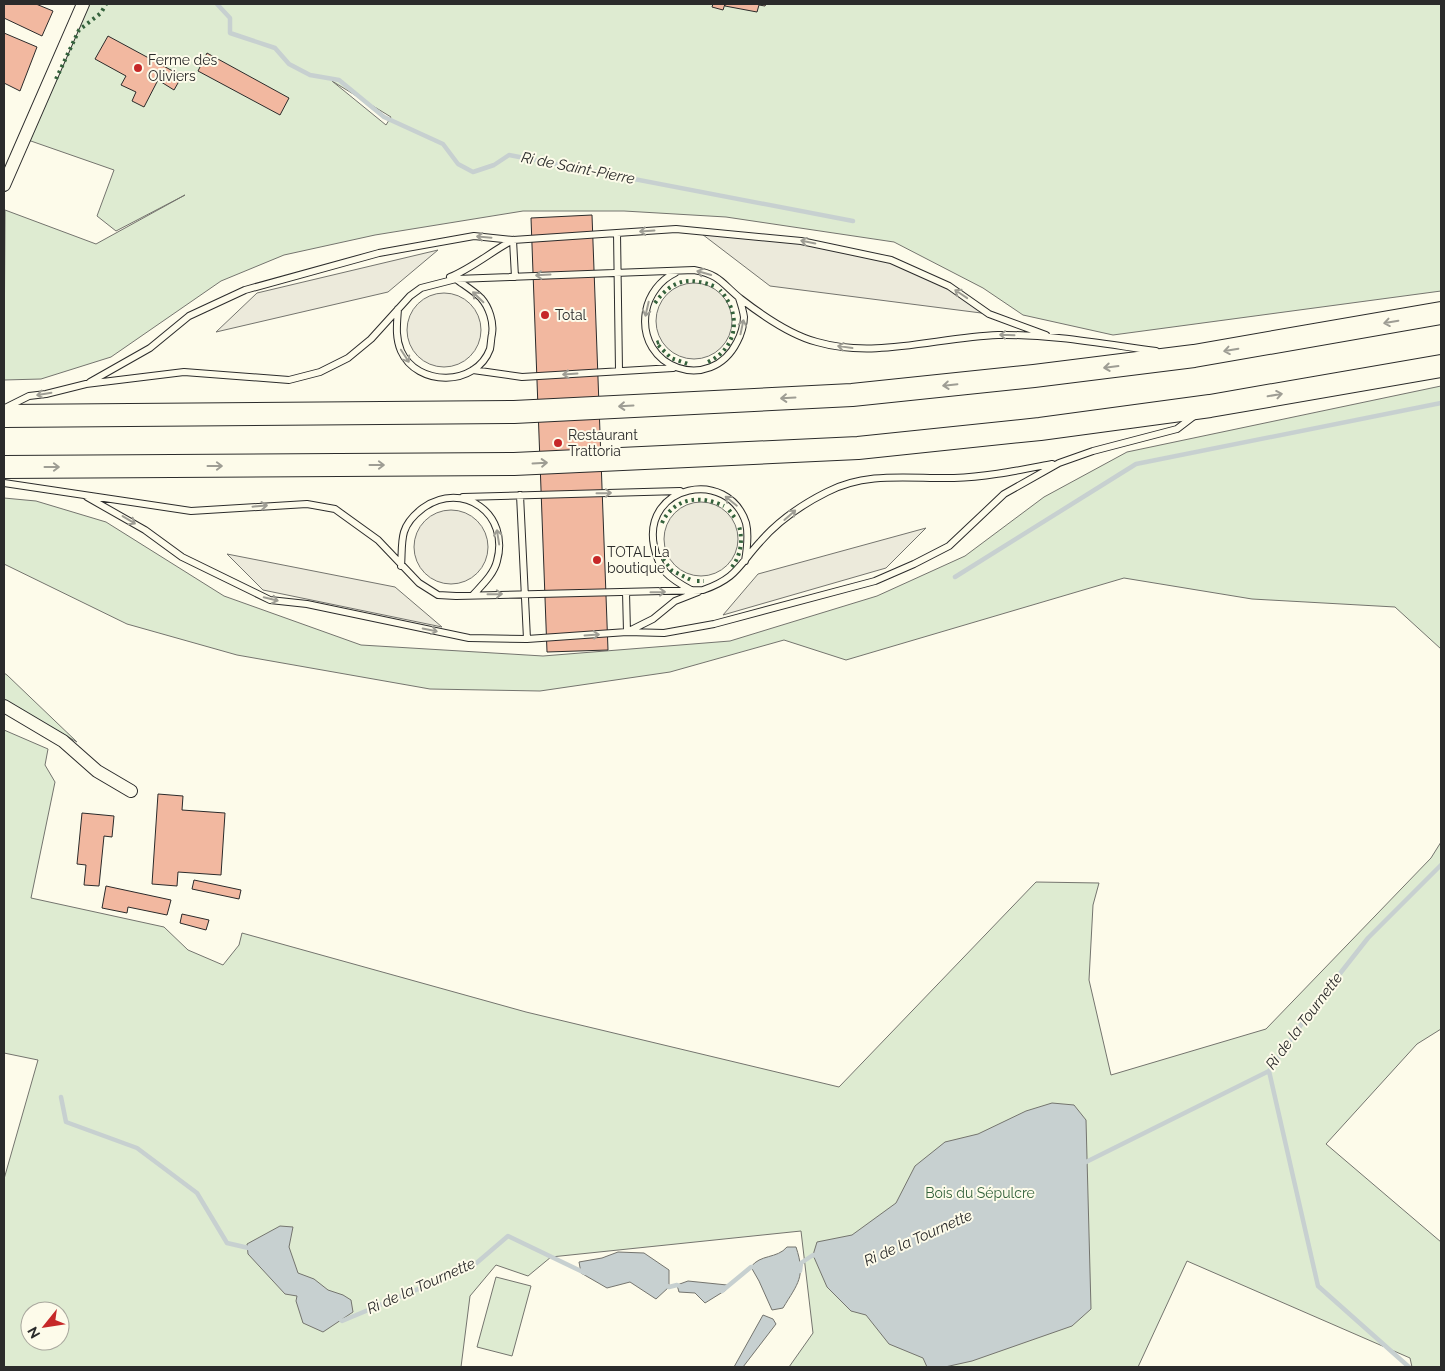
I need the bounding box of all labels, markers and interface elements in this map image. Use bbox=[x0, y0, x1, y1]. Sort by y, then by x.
place label: Ferme des Oliviers bbox=[148, 52, 218, 84]
marker: Ferme des Oliviers bbox=[132, 62, 144, 74]
water label: Ri de Saint-Pierre bbox=[520, 148, 636, 188]
one-way arrow bbox=[639, 226, 655, 236]
one-way arrow bbox=[477, 232, 493, 242]
one-way arrow bbox=[801, 237, 817, 247]
one-way arrow bbox=[697, 268, 713, 277]
one-way arrow bbox=[535, 271, 551, 280]
one-way arrow bbox=[954, 289, 968, 299]
one-way arrow bbox=[471, 291, 484, 303]
one-way arrow bbox=[642, 300, 651, 316]
place label: Total bbox=[555, 307, 587, 323]
marker: Total bbox=[539, 309, 551, 321]
one-way arrow bbox=[1384, 317, 1400, 327]
one-way arrow bbox=[738, 319, 747, 335]
one-way arrow bbox=[999, 331, 1015, 340]
one-way arrow bbox=[838, 341, 854, 351]
one-way arrow bbox=[1224, 345, 1240, 355]
one-way arrow bbox=[400, 349, 410, 363]
one-way arrow bbox=[1104, 362, 1120, 372]
one-way arrow bbox=[563, 369, 579, 378]
one-way arrow bbox=[942, 380, 958, 390]
one-way arrow bbox=[36, 389, 52, 399]
one-way arrow bbox=[1267, 389, 1283, 399]
one-way arrow bbox=[780, 393, 796, 403]
one-way arrow bbox=[618, 402, 634, 411]
place label: Restaurant Trattoria bbox=[568, 427, 638, 459]
marker: Restaurant Trattoria bbox=[552, 437, 564, 449]
one-way arrow bbox=[532, 458, 548, 468]
one-way arrow bbox=[369, 460, 385, 470]
one-way arrow bbox=[206, 461, 223, 471]
one-way arrow bbox=[44, 462, 60, 472]
one-way arrow bbox=[595, 488, 611, 498]
one-way arrow bbox=[725, 496, 738, 507]
one-way arrow bbox=[252, 501, 268, 511]
one-way arrow bbox=[783, 510, 796, 521]
one-way arrow bbox=[122, 516, 136, 526]
one-way arrow bbox=[493, 529, 503, 545]
place label: TOTAL La boutique bbox=[607, 544, 670, 576]
marker: TOTAL La boutique bbox=[591, 554, 603, 566]
one-way arrow bbox=[649, 587, 665, 596]
one-way arrow bbox=[487, 590, 503, 599]
one-way arrow bbox=[263, 594, 279, 604]
one-way arrow bbox=[422, 626, 438, 635]
one-way arrow bbox=[583, 630, 599, 639]
water label: Ri de la Tournette bbox=[1262, 969, 1346, 1073]
park label: Bois du Sépulcre bbox=[925, 1185, 1035, 1201]
water label: Ri de la Tournette bbox=[861, 1206, 975, 1270]
water label: Ri de la Tournette bbox=[364, 1254, 478, 1318]
north arrow bbox=[20, 1301, 70, 1351]
text: N bbox=[24, 1324, 43, 1341]

